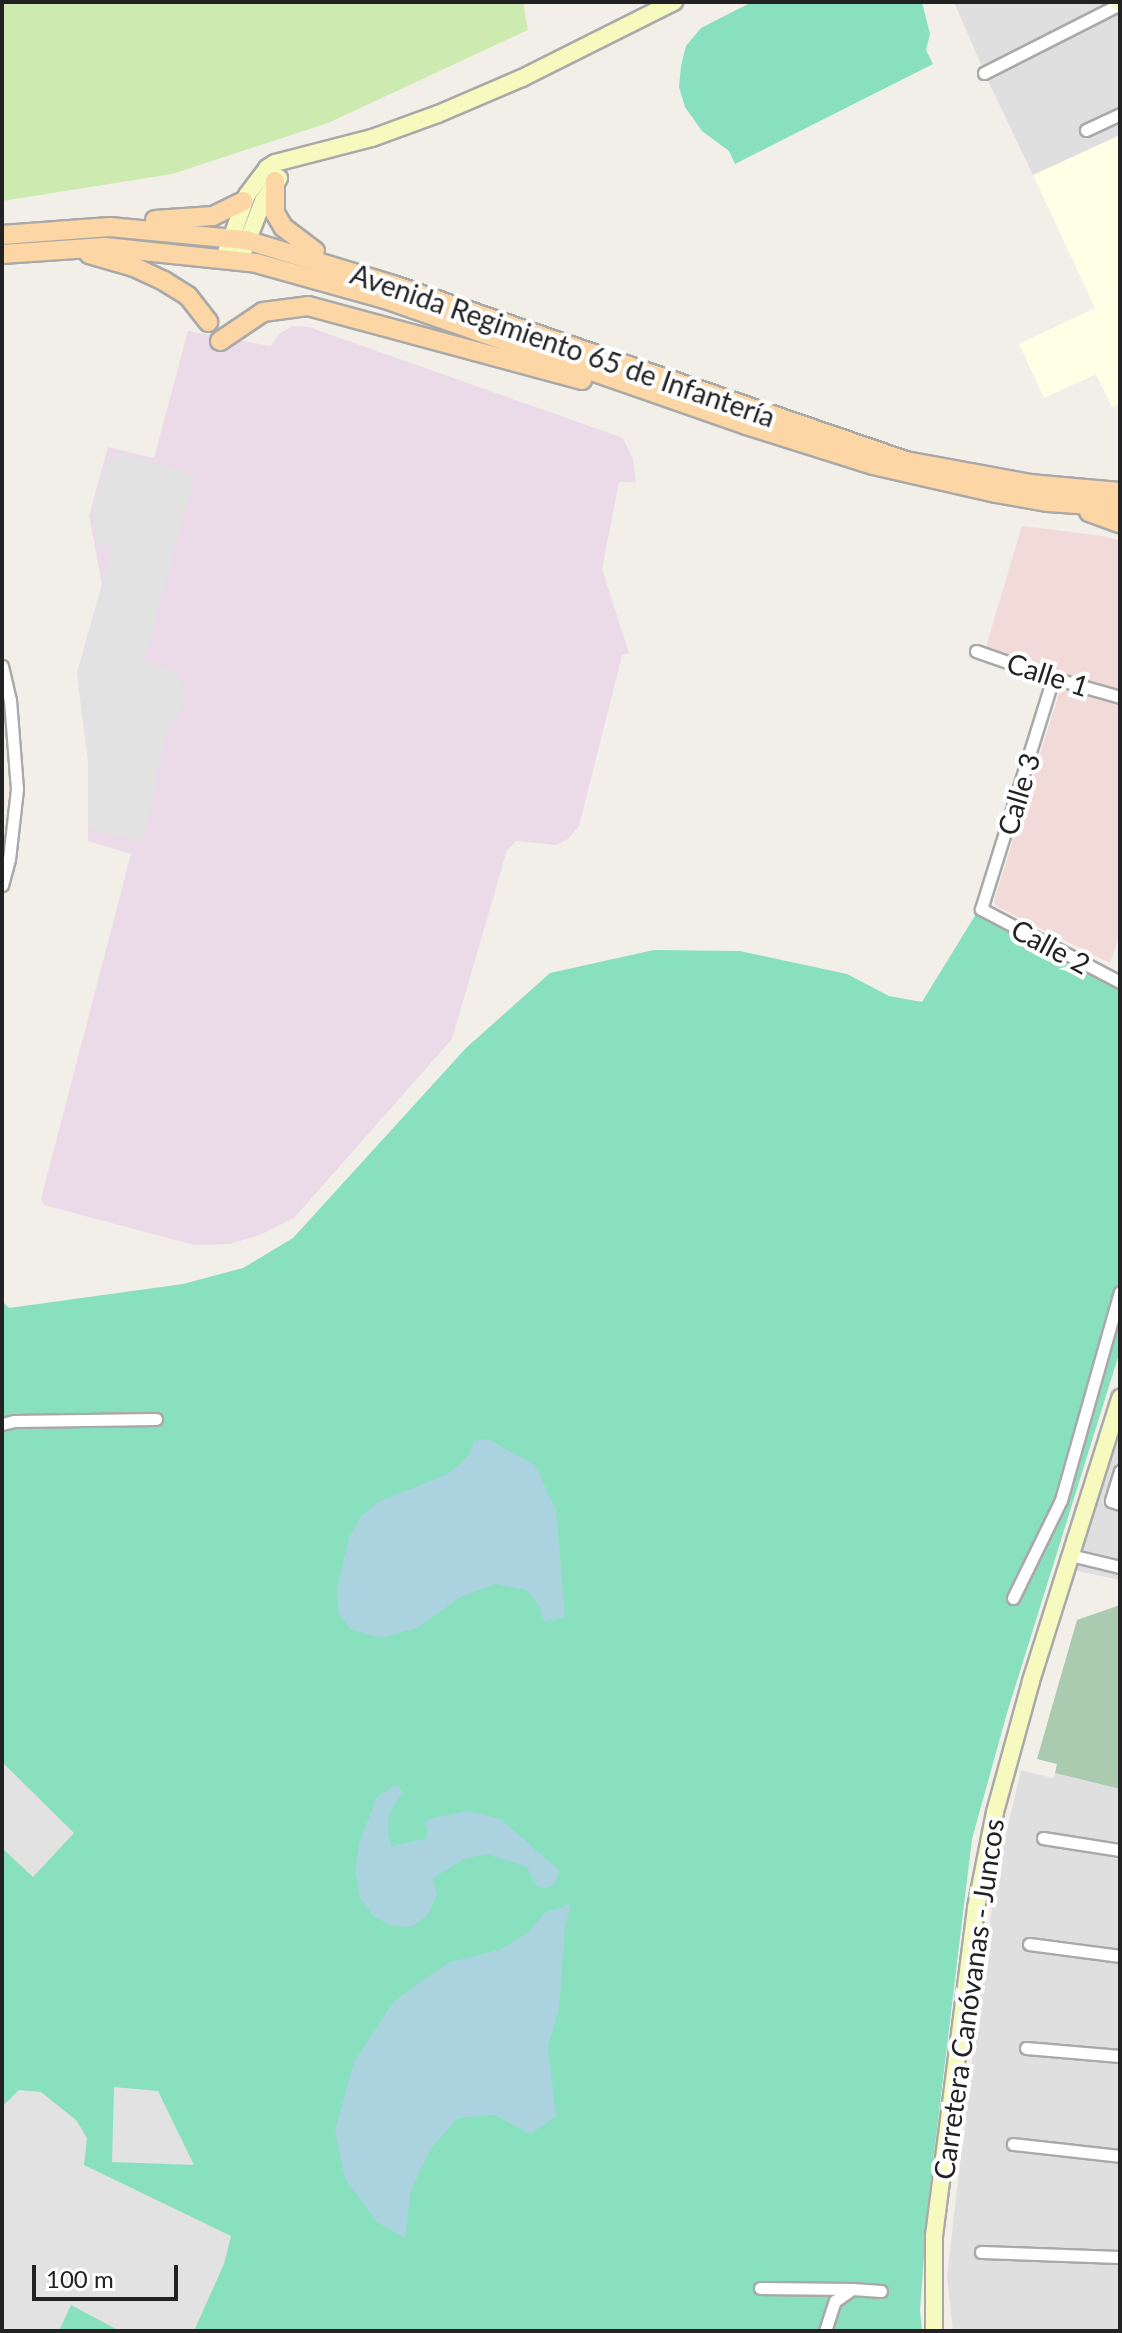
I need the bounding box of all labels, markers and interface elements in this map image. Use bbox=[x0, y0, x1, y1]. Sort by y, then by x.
street label: Avenida Regimiento 65 de Infantería bbox=[346, 256, 780, 434]
street label: Calle 1 bbox=[1003, 645, 1093, 703]
street label: Calle 3 bbox=[990, 749, 1046, 839]
street label: Calle 2 bbox=[1006, 911, 1096, 981]
street label: Carretera Canóvanas - Juncos bbox=[926, 1816, 1010, 2182]
scale bar bbox=[36, 2249, 182, 2299]
text: 100 m bbox=[46, 2264, 114, 2293]

